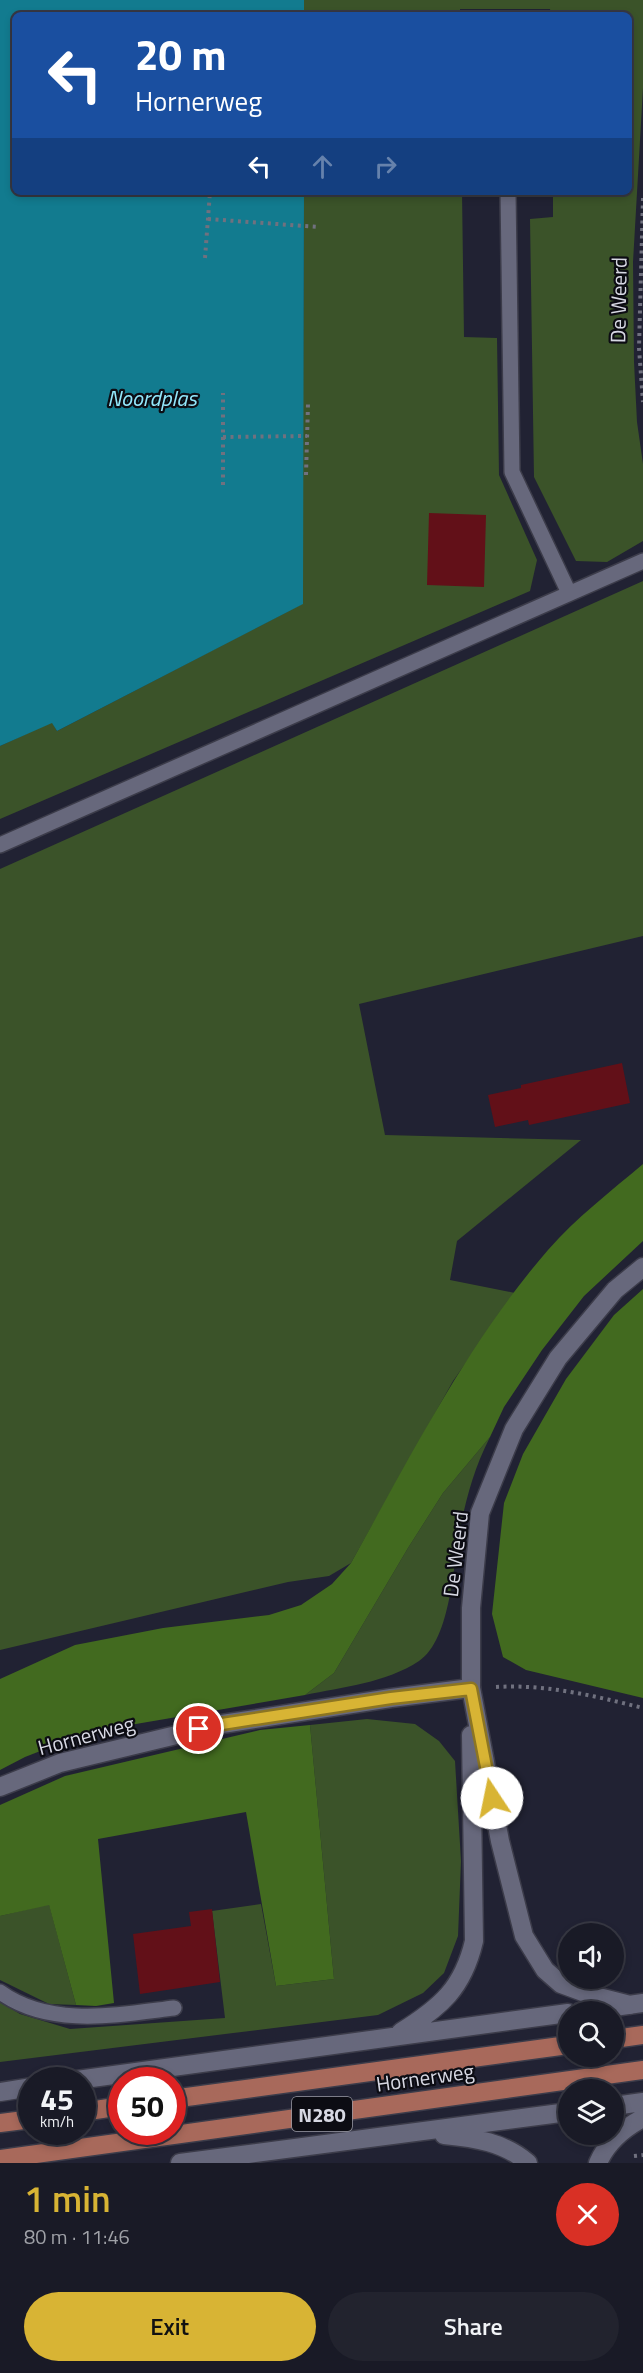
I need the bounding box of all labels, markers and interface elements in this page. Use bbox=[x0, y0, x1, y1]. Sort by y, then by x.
text: 20 m bbox=[135, 22, 227, 86]
icon: left bbox=[36, 36, 114, 114]
text: Hornerweg bbox=[135, 80, 262, 121]
icon: left bbox=[243, 150, 276, 183]
icon: ahead bbox=[306, 150, 339, 183]
icon: right bbox=[369, 150, 402, 183]
street label: De Weerd bbox=[601, 257, 635, 343]
water label: Noordplas bbox=[107, 381, 198, 415]
street label: De Weerd bbox=[434, 1509, 476, 1599]
pin bbox=[173, 1703, 224, 1754]
street label: Hornerweg bbox=[34, 1707, 138, 1763]
icon: arrive bbox=[182, 1712, 215, 1745]
position arrow bbox=[460, 1766, 524, 1830]
map controls bbox=[558, 1923, 624, 2145]
button: sound bbox=[558, 1923, 624, 1989]
button: search bbox=[558, 2001, 624, 2067]
street label: Hornerweg bbox=[374, 2054, 476, 2100]
speed limit sign: 50 bbox=[108, 2067, 186, 2145]
text: 45 bbox=[40, 2076, 74, 2122]
button: layers bbox=[558, 2079, 624, 2145]
road number: N280 bbox=[292, 2097, 352, 2131]
text: km/h bbox=[40, 2110, 74, 2133]
text: 1 min bbox=[24, 2171, 111, 2226]
button: close bbox=[556, 2183, 619, 2246]
text: 80 m · 11:46 bbox=[24, 2221, 130, 2252]
button: Exit bbox=[24, 2292, 316, 2361]
button: Share bbox=[328, 2292, 619, 2361]

